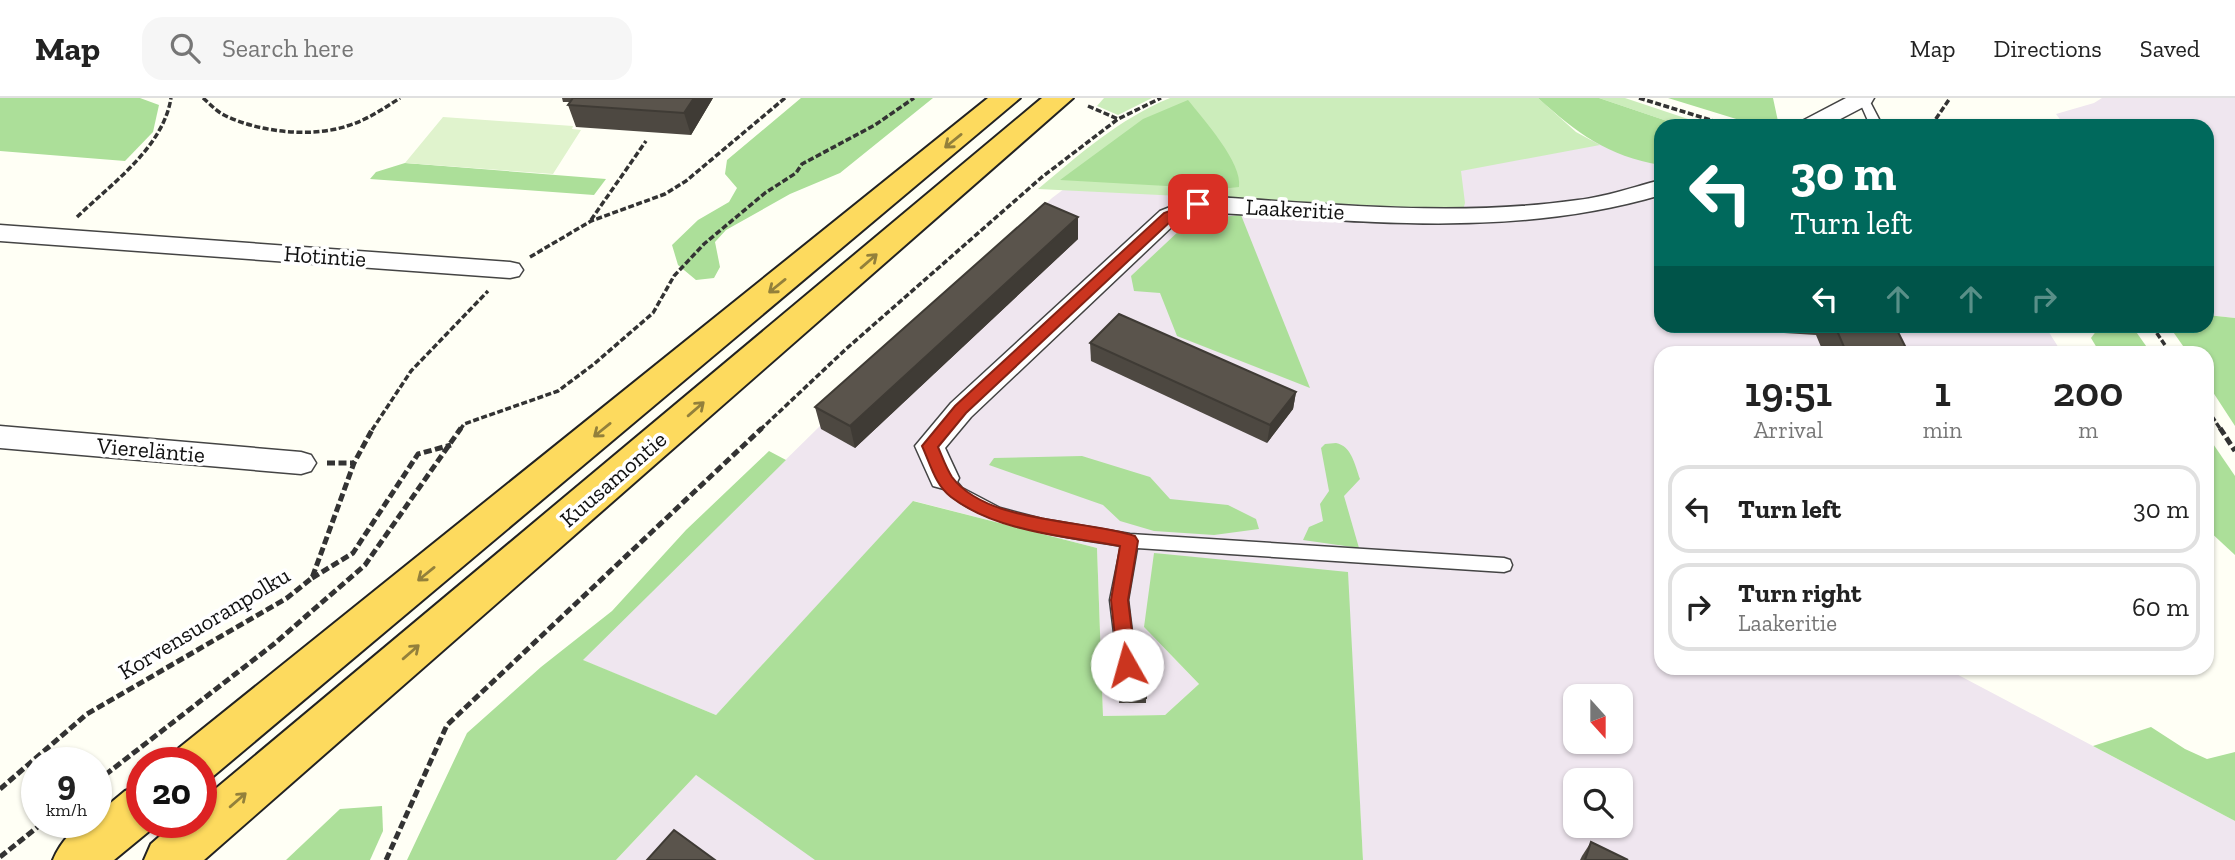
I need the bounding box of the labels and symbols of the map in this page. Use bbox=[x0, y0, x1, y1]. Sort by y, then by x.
one-way arrow bbox=[945, 134, 963, 149]
pin bbox=[1168, 174, 1228, 234]
street label: Laakeritie bbox=[1245, 192, 1345, 226]
street label: Hotintie bbox=[283, 239, 367, 273]
one-way arrow bbox=[859, 253, 877, 269]
one-way arrow bbox=[769, 278, 787, 293]
one-way arrow bbox=[686, 401, 704, 417]
one-way arrow bbox=[593, 422, 611, 438]
street label: Kuusamontie bbox=[554, 425, 672, 533]
street label: Viereläntie bbox=[95, 431, 206, 469]
street label: Korvensuoranpolku bbox=[113, 561, 295, 685]
one-way arrow bbox=[417, 566, 435, 582]
position arrow bbox=[1090, 628, 1164, 702]
one-way arrow bbox=[402, 644, 420, 660]
north arrow bbox=[1563, 684, 1633, 754]
speed limit sign: 20 bbox=[126, 747, 217, 838]
one-way arrow bbox=[229, 792, 247, 808]

